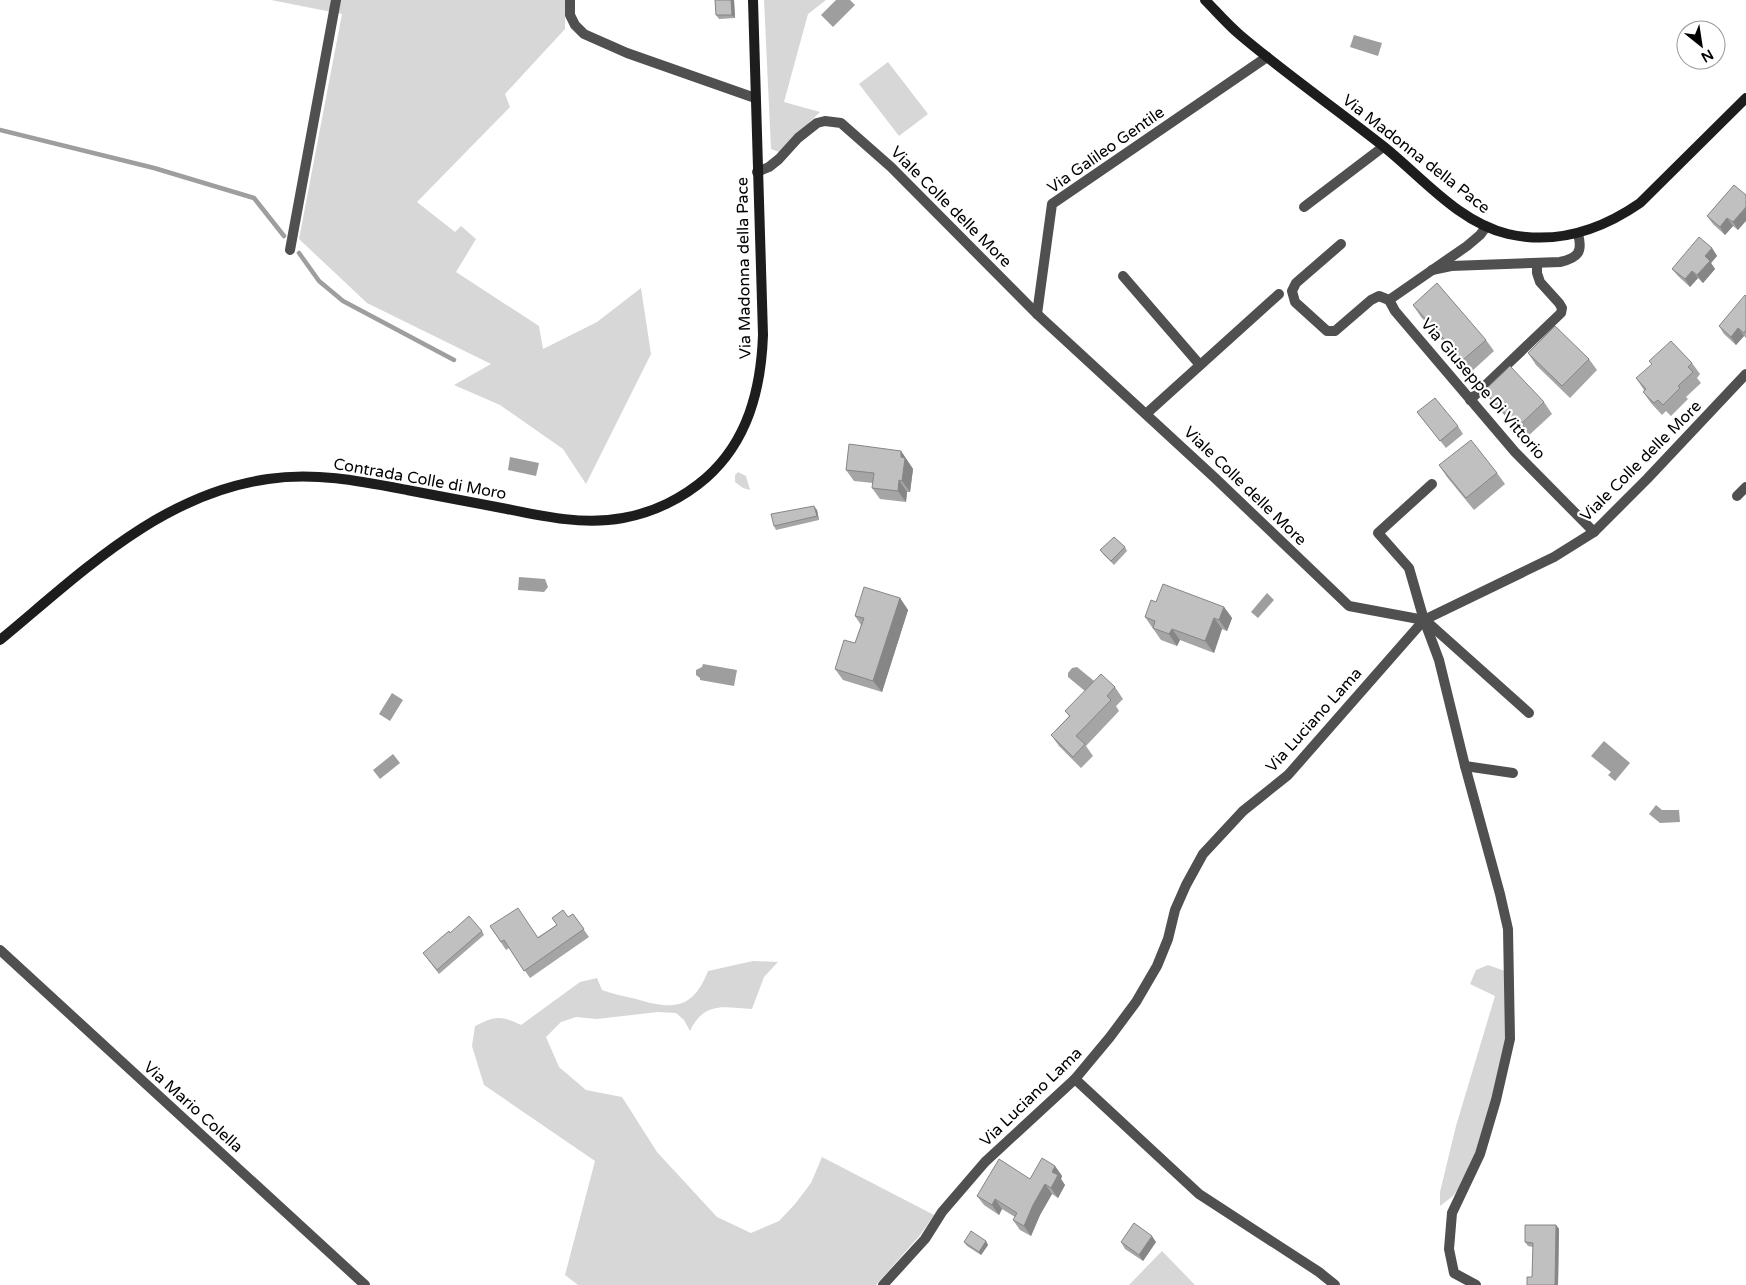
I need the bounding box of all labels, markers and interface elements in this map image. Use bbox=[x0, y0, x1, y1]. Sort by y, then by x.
north arrow bbox=[1676, 20, 1726, 70]
text: N bbox=[1698, 46, 1716, 66]
street label: Via Madonna della Pace bbox=[1338, 90, 1494, 218]
street label: Via Galileo Gentile bbox=[1044, 102, 1168, 198]
street label: Viale Colle delle More bbox=[886, 142, 1016, 272]
street label: Via Madonna della Pace bbox=[732, 177, 756, 359]
street label: Via Giuseppe Di Vittorio bbox=[1416, 314, 1550, 464]
street label: Viale Colle delle More bbox=[1576, 396, 1706, 526]
street label: Viale Colle delle More bbox=[1179, 422, 1311, 550]
street label: Contrada Colle di Moro bbox=[332, 454, 508, 504]
street label: Via Luciano Lama bbox=[1262, 663, 1366, 777]
street label: Via Luciano Lama bbox=[976, 1043, 1086, 1151]
street label: Via Mario Colella bbox=[139, 1057, 247, 1157]

